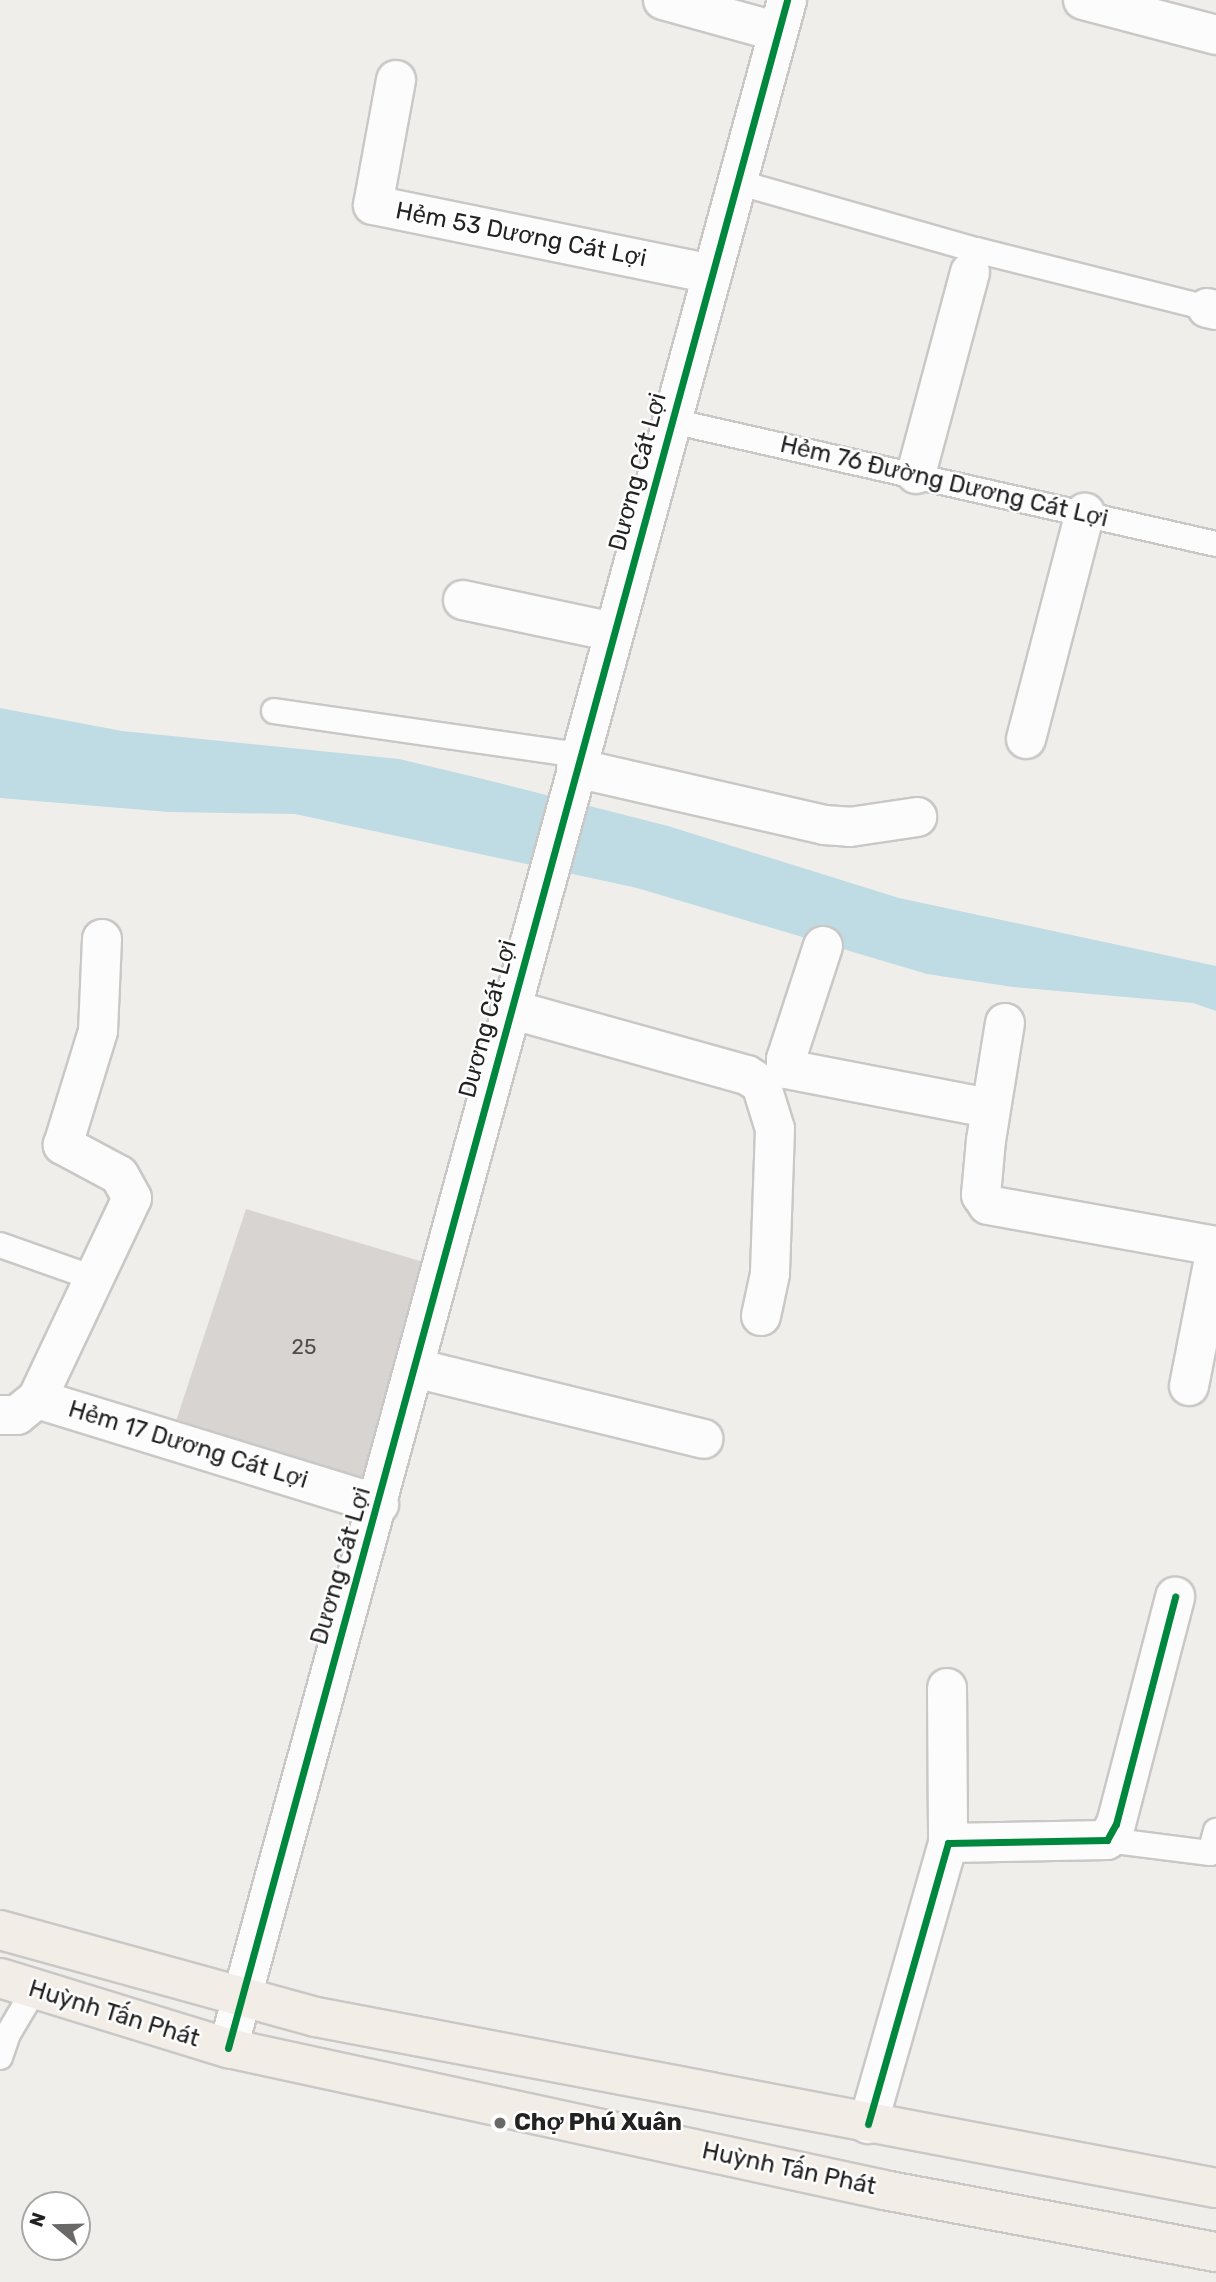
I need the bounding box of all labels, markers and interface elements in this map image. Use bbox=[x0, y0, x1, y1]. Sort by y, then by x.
street label: Hẻm 53 Dương Cát Lợi bbox=[393, 197, 649, 273]
street label: Dương Cát Lợi bbox=[603, 390, 673, 554]
street label: Hẻm 76 Đường Dương Cát Lợi bbox=[777, 430, 1111, 534]
street label: Dương Cát Lợi bbox=[453, 937, 523, 1101]
house number: 25 bbox=[292, 1334, 316, 1360]
street label: Hẻm 17 Dương Cát Lợi bbox=[65, 1395, 311, 1495]
street label: Dương Cát Lợi bbox=[305, 1484, 377, 1648]
street label: Huỳnh Tấn Phát bbox=[25, 1974, 203, 2054]
place label: Chợ Phú Xuân bbox=[514, 2109, 682, 2137]
marker: Chợ Phú Xuân bbox=[492, 2115, 508, 2131]
street label: Huỳnh Tấn Phát bbox=[699, 2136, 879, 2202]
north arrow bbox=[21, 2191, 91, 2261]
text: N bbox=[24, 2209, 51, 2230]

